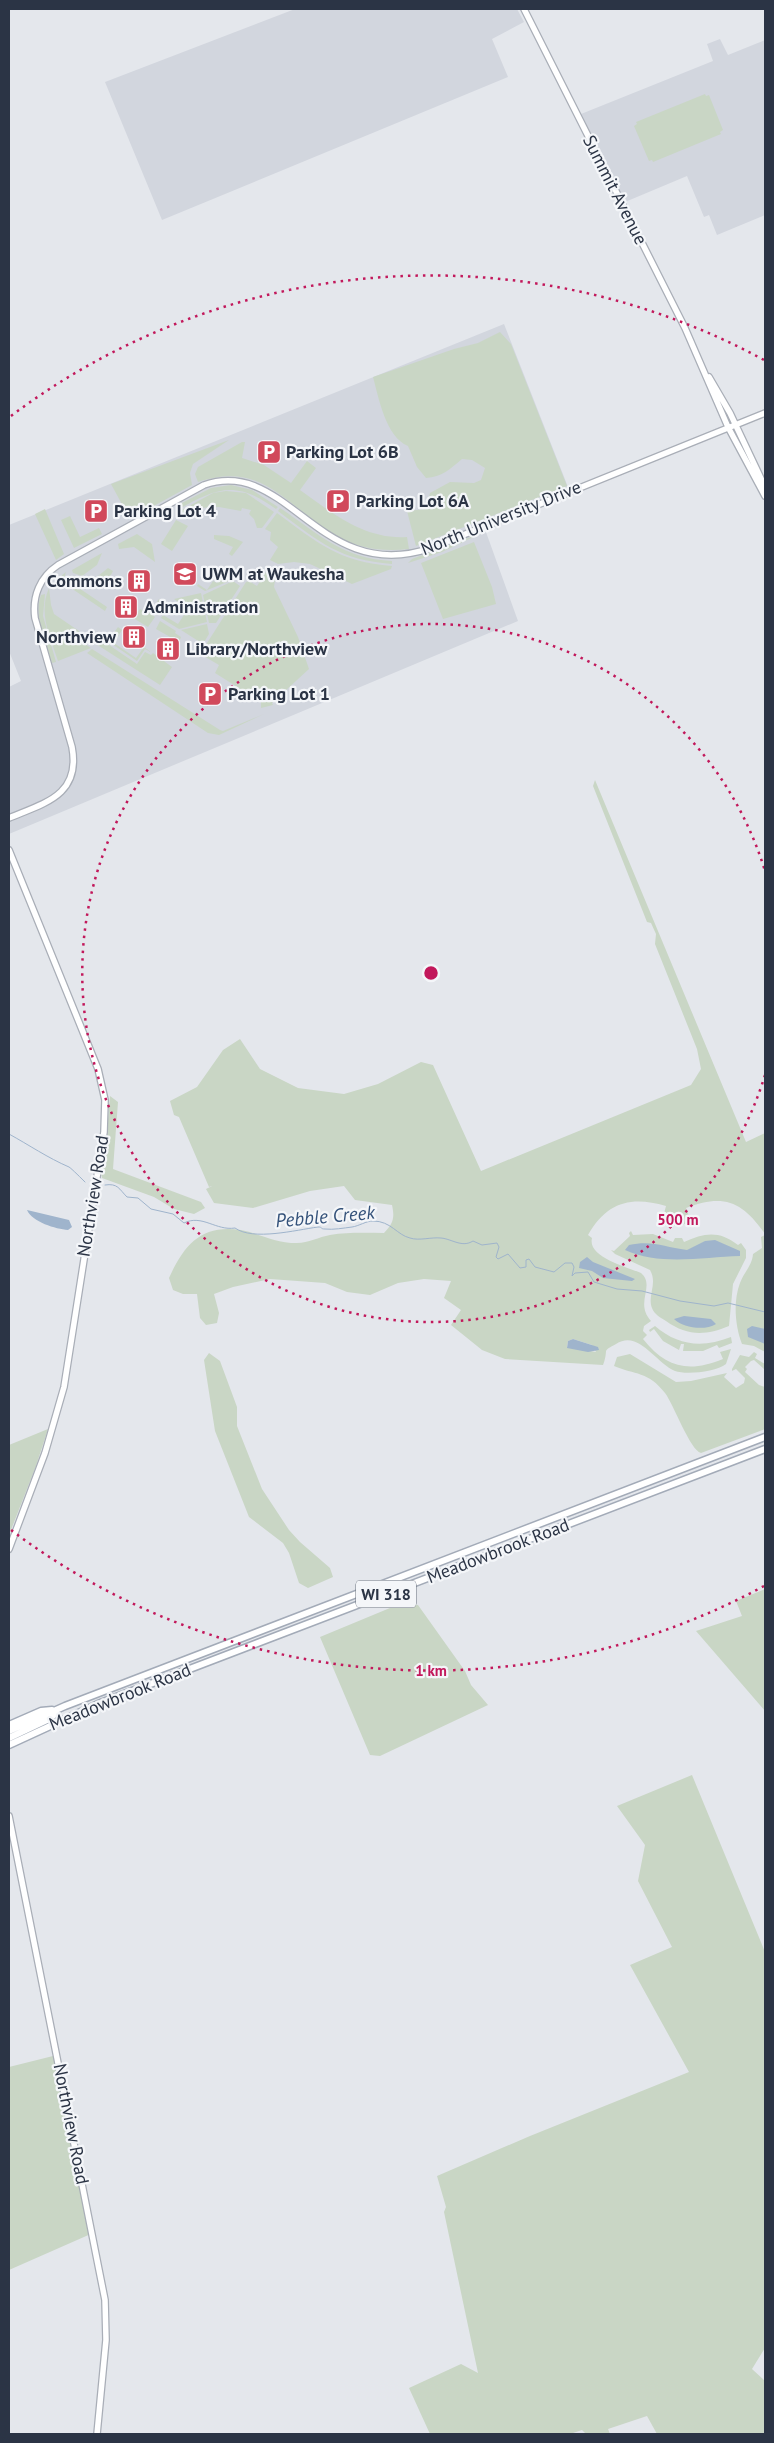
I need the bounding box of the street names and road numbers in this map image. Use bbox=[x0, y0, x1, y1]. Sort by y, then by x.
street label: Summit Avenue bbox=[578, 131, 653, 248]
street label: North University Drive bbox=[417, 475, 584, 560]
street label: Northview Road bbox=[72, 1134, 113, 1258]
street label: Meadowbrook Road bbox=[423, 1513, 572, 1588]
road number: WI 318 bbox=[356, 1580, 416, 1608]
street label: Meadowbrook Road bbox=[46, 1658, 194, 1735]
street label: Northview Road bbox=[49, 2062, 94, 2186]

